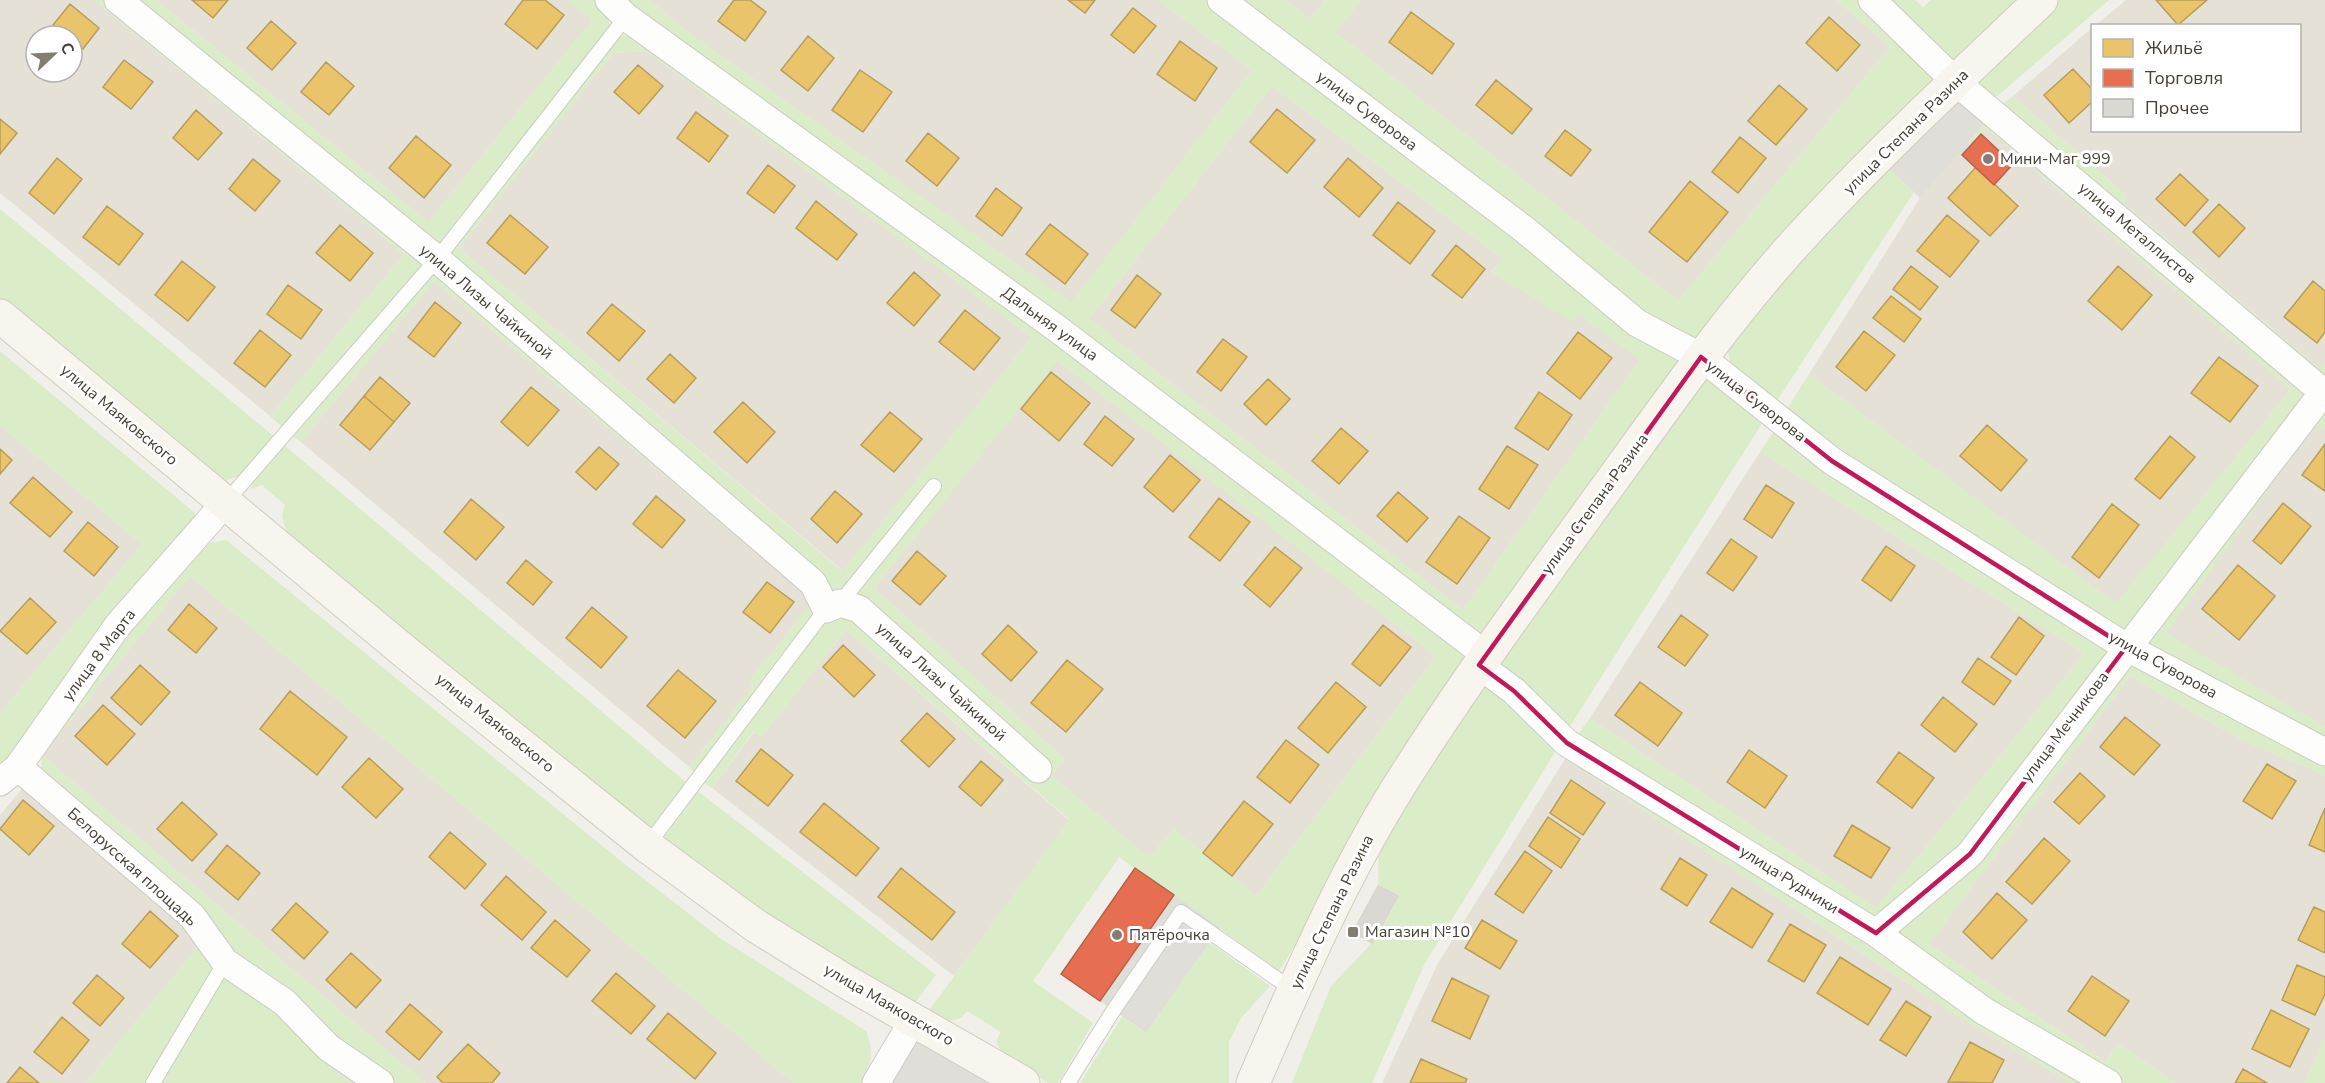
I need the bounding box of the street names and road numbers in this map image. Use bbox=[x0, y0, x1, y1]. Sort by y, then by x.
street label: улица Степана Разина bbox=[1838, 64, 1974, 200]
street label: улица Суворова bbox=[1312, 66, 1422, 156]
street label: улица Металлистов bbox=[2074, 177, 2201, 289]
street label: улица Лизы Чайкиной bbox=[415, 240, 557, 364]
street label: Дальняя улица bbox=[997, 282, 1103, 366]
street label: улица Суворова bbox=[1701, 355, 1811, 447]
street label: улица Маяковского bbox=[56, 359, 182, 471]
street label: улица Степана Разина bbox=[1536, 429, 1654, 579]
street label: улица 8 Марта bbox=[57, 604, 141, 706]
street label: улица Лизы Чайкиной bbox=[871, 618, 1011, 746]
street label: улица Суворова bbox=[2105, 626, 2221, 704]
street label: улица Мечникова bbox=[2016, 667, 2114, 787]
street label: улица Маяковского bbox=[431, 668, 559, 778]
street label: Белорусская площадь bbox=[62, 803, 202, 931]
street label: улица Степана Разина bbox=[1285, 831, 1379, 993]
street label: улица Рудники bbox=[1735, 841, 1843, 919]
street label: улица Маяковского bbox=[820, 959, 958, 1051]

